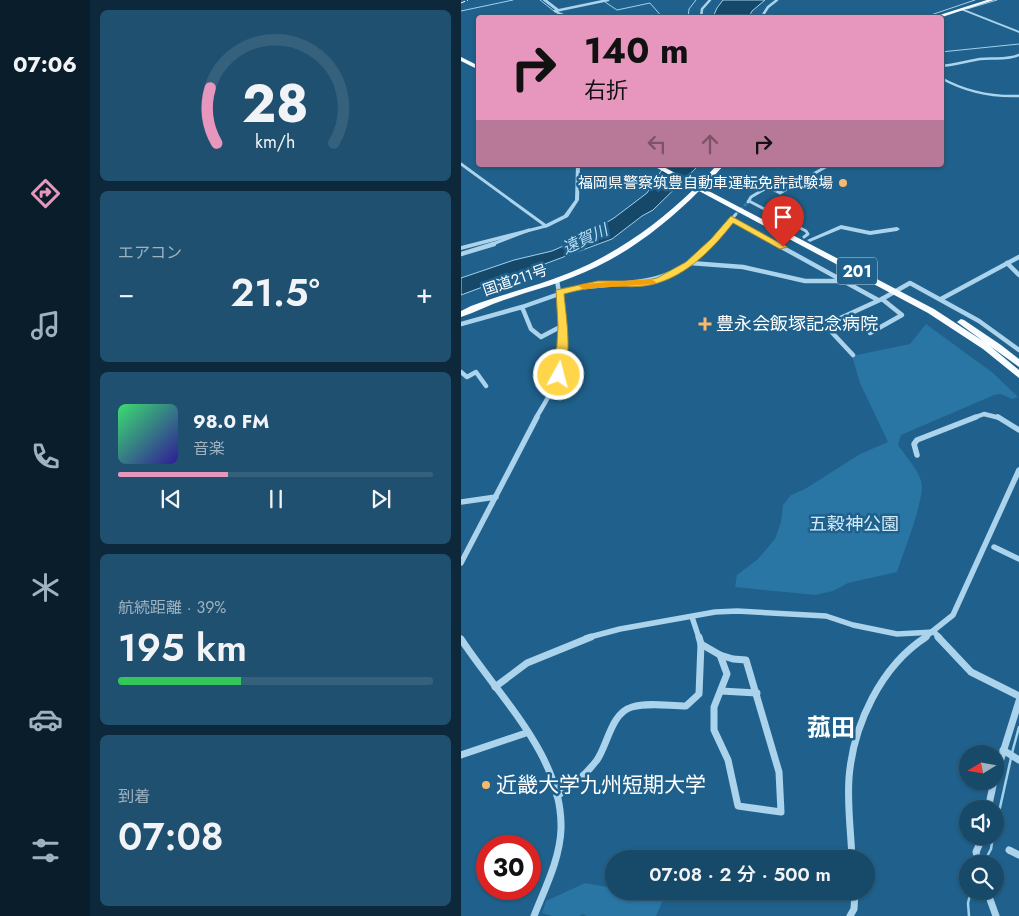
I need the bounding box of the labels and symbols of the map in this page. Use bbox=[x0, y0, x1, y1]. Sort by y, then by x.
place label: 福岡県警察筑豊自動車運転免許試験場 bbox=[578, 172, 833, 194]
marker: 福岡県警察筑豊自動車運転免許試験場 bbox=[837, 177, 849, 189]
pin bbox=[762, 196, 804, 247]
water label: 遠賀川 bbox=[558, 218, 613, 260]
road number: 201 bbox=[837, 258, 877, 284]
street label: 国道211号 bbox=[480, 259, 550, 301]
place label: 豊永会飯塚記念病院 bbox=[716, 311, 878, 337]
marker: 豊永会飯塚記念病院 bbox=[698, 317, 712, 331]
position arrow bbox=[532, 348, 584, 400]
park label: 五穀神公園 bbox=[809, 511, 899, 537]
district label: 菰田 bbox=[807, 710, 855, 745]
north arrow bbox=[959, 745, 1003, 790]
place label: 近畿大学九州短期大学 bbox=[496, 770, 706, 800]
marker: 近畿大学九州短期大学 bbox=[480, 779, 492, 791]
speed limit sign: 30 bbox=[476, 835, 541, 900]

